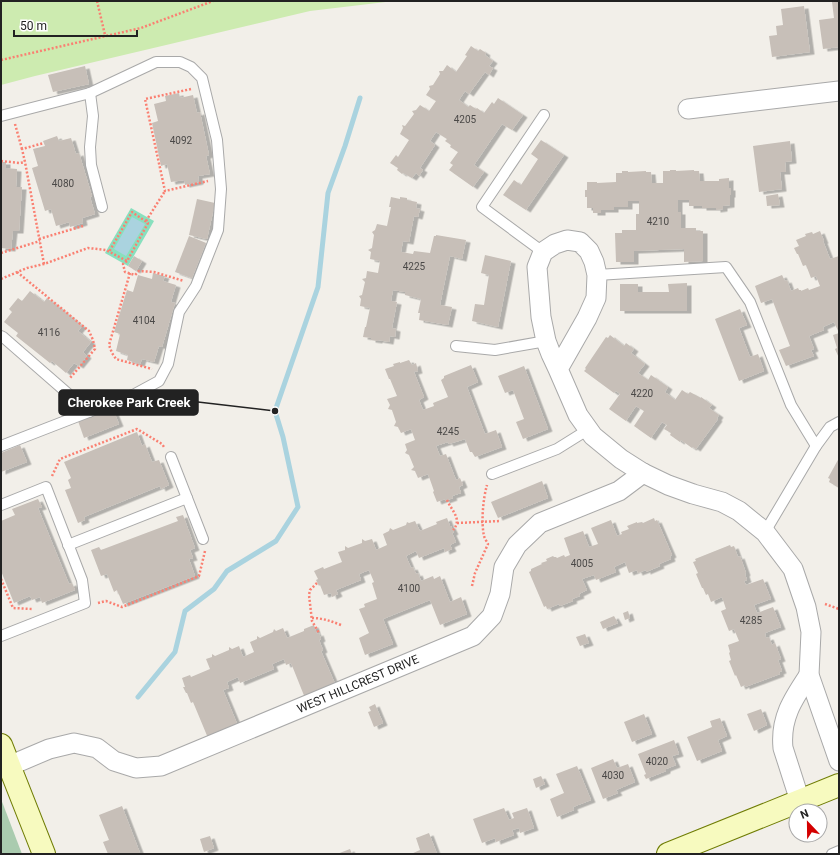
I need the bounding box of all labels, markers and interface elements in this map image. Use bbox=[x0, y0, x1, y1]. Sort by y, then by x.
scale bar bbox=[14, 12, 137, 38]
text: 50 m bbox=[20, 19, 47, 33]
house number: 4205 bbox=[454, 114, 477, 125]
house number: 4092 bbox=[170, 135, 193, 146]
house number: 4080 bbox=[52, 178, 75, 189]
house number: 4210 bbox=[647, 216, 670, 227]
house number: 4225 bbox=[403, 261, 426, 272]
house number: 4104 bbox=[133, 315, 156, 326]
house number: 4116 bbox=[38, 327, 61, 338]
house number: 4220 bbox=[631, 388, 654, 399]
callout: Cherokee Park Creek bbox=[59, 390, 198, 415]
text: Cherokee Park Creek bbox=[67, 395, 192, 410]
house number: 4245 bbox=[437, 426, 460, 437]
house number: 4005 bbox=[571, 558, 594, 569]
house number: 4100 bbox=[398, 583, 421, 594]
house number: 4285 bbox=[740, 615, 763, 626]
street label: WEST HILLCREST DRIVE bbox=[295, 652, 421, 716]
house number: 4020 bbox=[646, 756, 669, 767]
house number: 4030 bbox=[602, 770, 625, 781]
north arrow bbox=[788, 803, 828, 843]
text: N bbox=[798, 807, 811, 822]

